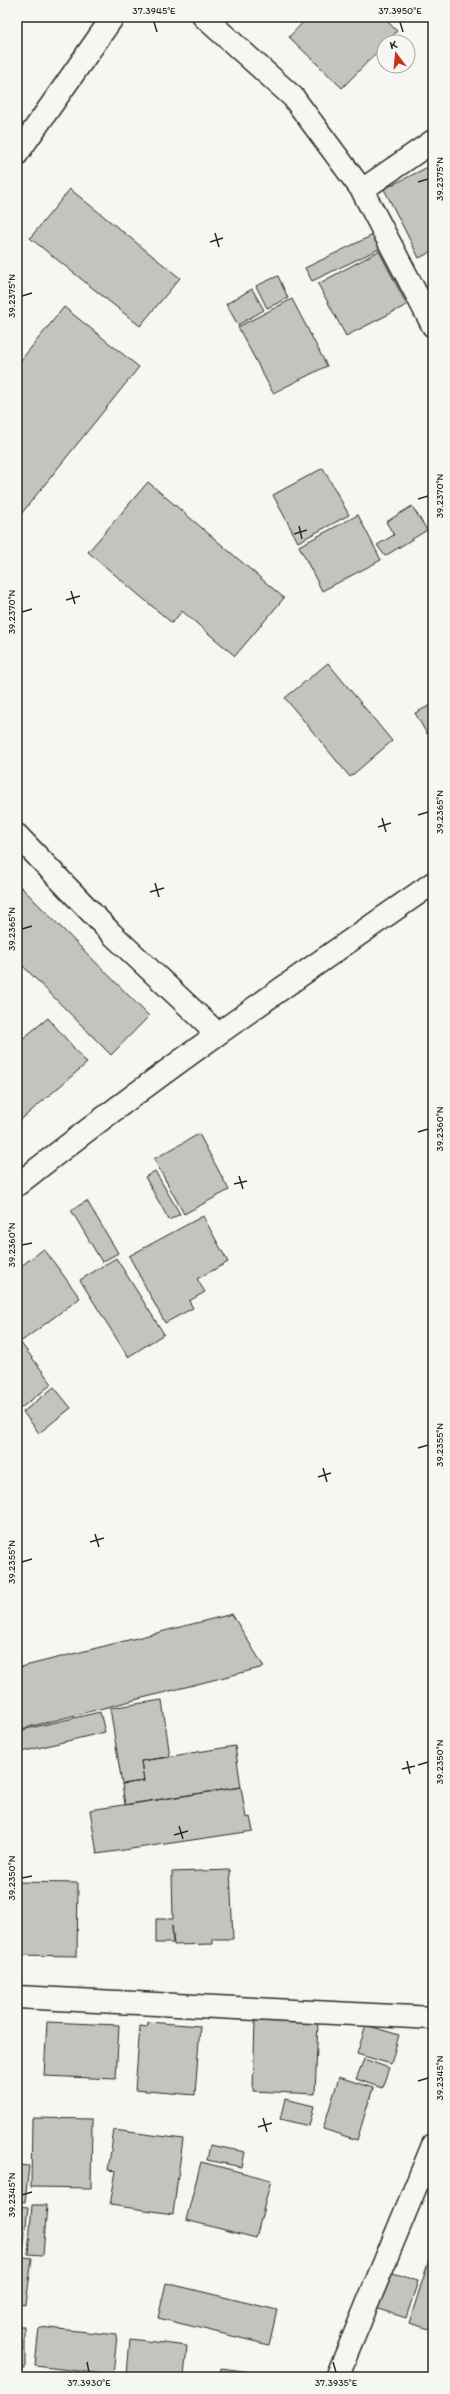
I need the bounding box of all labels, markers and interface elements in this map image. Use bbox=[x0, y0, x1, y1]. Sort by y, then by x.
text: 37.3945°E bbox=[132, 4, 176, 17]
text: 37.3950°E bbox=[378, 4, 422, 17]
north arrow bbox=[376, 34, 416, 74]
text: K bbox=[388, 37, 399, 52]
text: 39.2375°N bbox=[433, 157, 446, 201]
text: 39.2375°N bbox=[5, 274, 18, 318]
text: 39.2370°N bbox=[433, 473, 446, 518]
text: 39.2370°N bbox=[5, 589, 18, 634]
text: 39.2365°N bbox=[433, 790, 446, 834]
text: 39.2365°N bbox=[5, 907, 18, 951]
text: 39.2360°N bbox=[433, 1106, 446, 1152]
text: 39.2360°N bbox=[5, 1222, 18, 1268]
text: 39.2355°N bbox=[433, 1423, 446, 1467]
text: 39.2355°N bbox=[5, 1540, 18, 1584]
text: 39.2350°N bbox=[433, 1739, 446, 1784]
text: 39.2350°N bbox=[5, 1855, 18, 1900]
text: 39.2345°N bbox=[433, 2055, 446, 2100]
text: 39.2345°N bbox=[5, 2172, 18, 2217]
text: 37.3930°E bbox=[67, 2376, 111, 2389]
text: 37.3935°E bbox=[315, 2376, 358, 2389]

